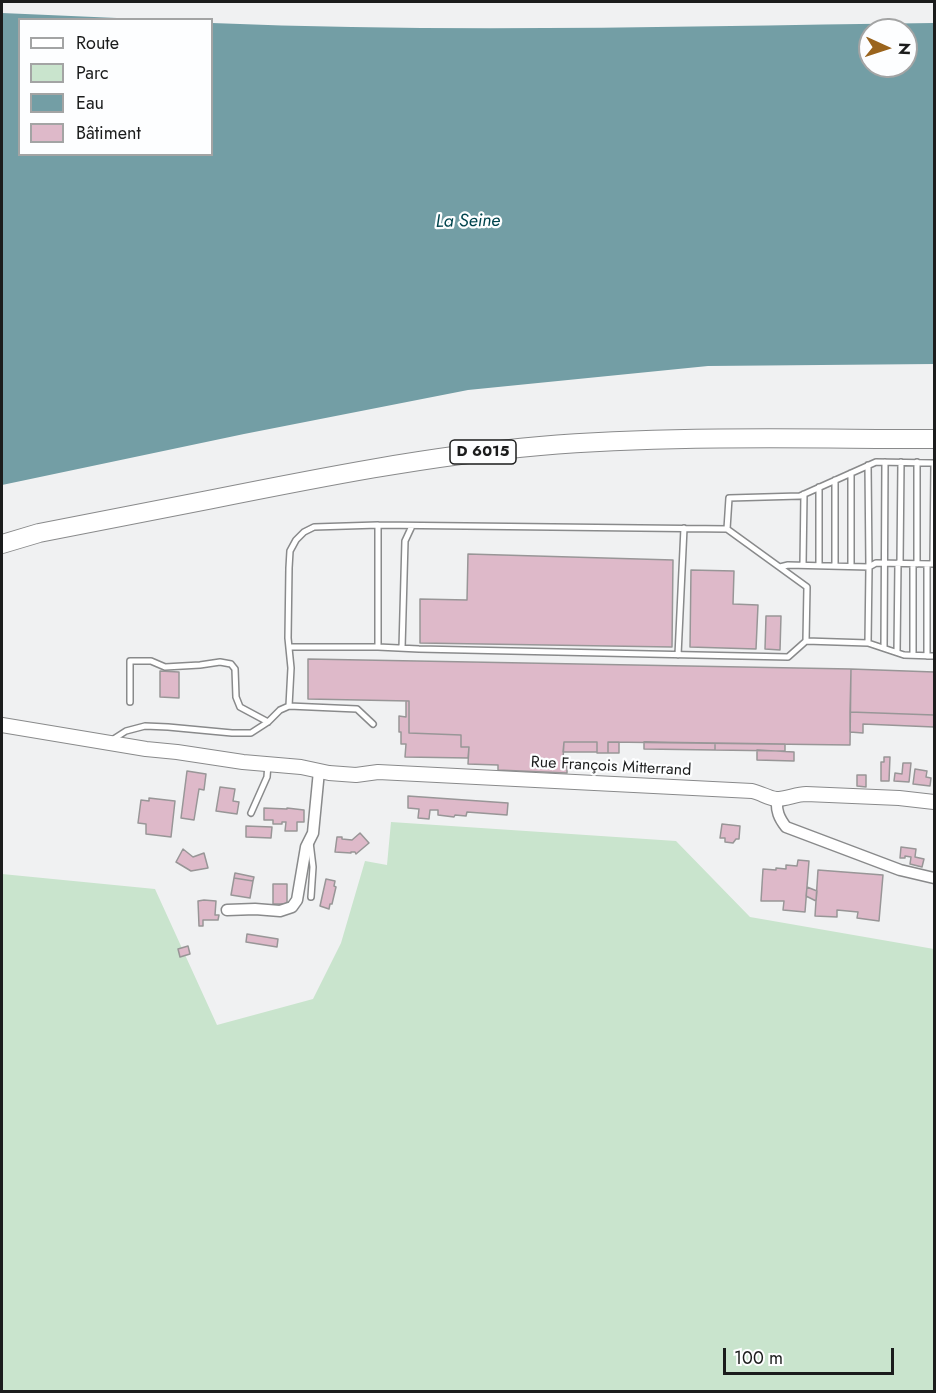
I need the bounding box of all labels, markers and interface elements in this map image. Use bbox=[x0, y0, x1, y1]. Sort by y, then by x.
legend bbox=[18, 18, 213, 156]
north arrow bbox=[858, 18, 918, 78]
text: Route bbox=[76, 30, 119, 56]
text: N bbox=[893, 42, 916, 56]
text: Parc bbox=[76, 60, 109, 86]
text: Eau bbox=[76, 90, 104, 116]
text: Bâtiment bbox=[76, 120, 141, 146]
water label: La Seine bbox=[436, 211, 500, 233]
road number: D 6015 bbox=[450, 440, 516, 464]
street label: Rue François Mitterrand bbox=[530, 753, 692, 781]
scale bar bbox=[726, 1336, 897, 1374]
text: 100 m bbox=[734, 1345, 783, 1371]

